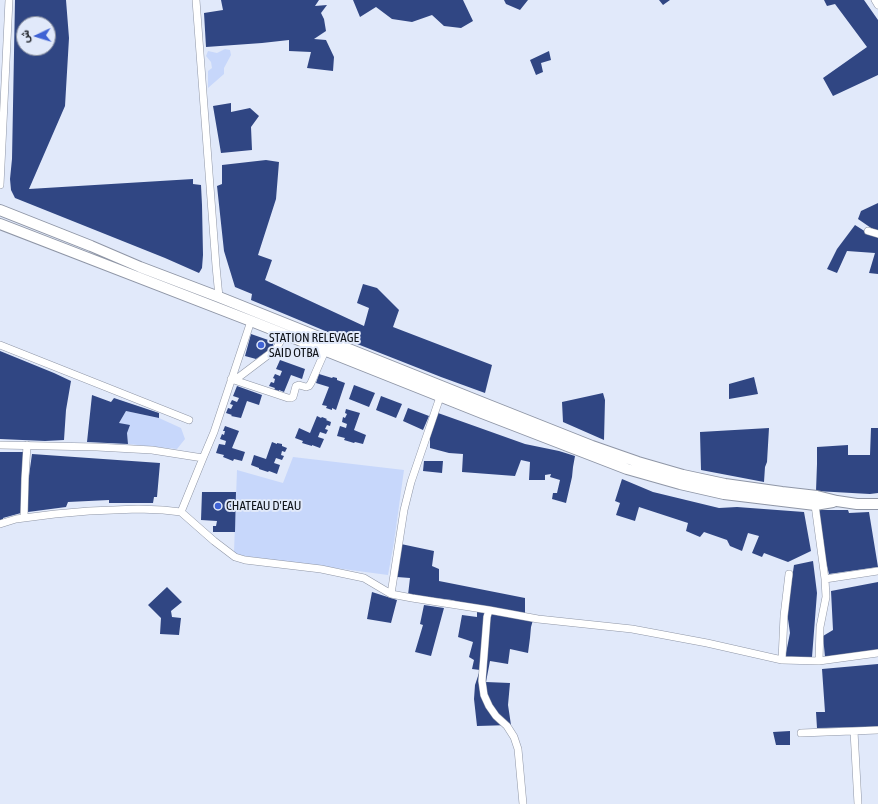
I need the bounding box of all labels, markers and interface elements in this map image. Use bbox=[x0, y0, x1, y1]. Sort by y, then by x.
north arrow bbox=[16, 16, 56, 56]
text: ش bbox=[19, 30, 31, 44]
place label: STATION RELEVAGE SAID OTBA bbox=[269, 330, 359, 361]
marker: STATION RELEVAGE SAID OTBA bbox=[256, 340, 266, 350]
place label: CHATEAU D'EAU bbox=[226, 498, 301, 514]
marker: CHATEAU D'EAU bbox=[213, 501, 223, 511]

